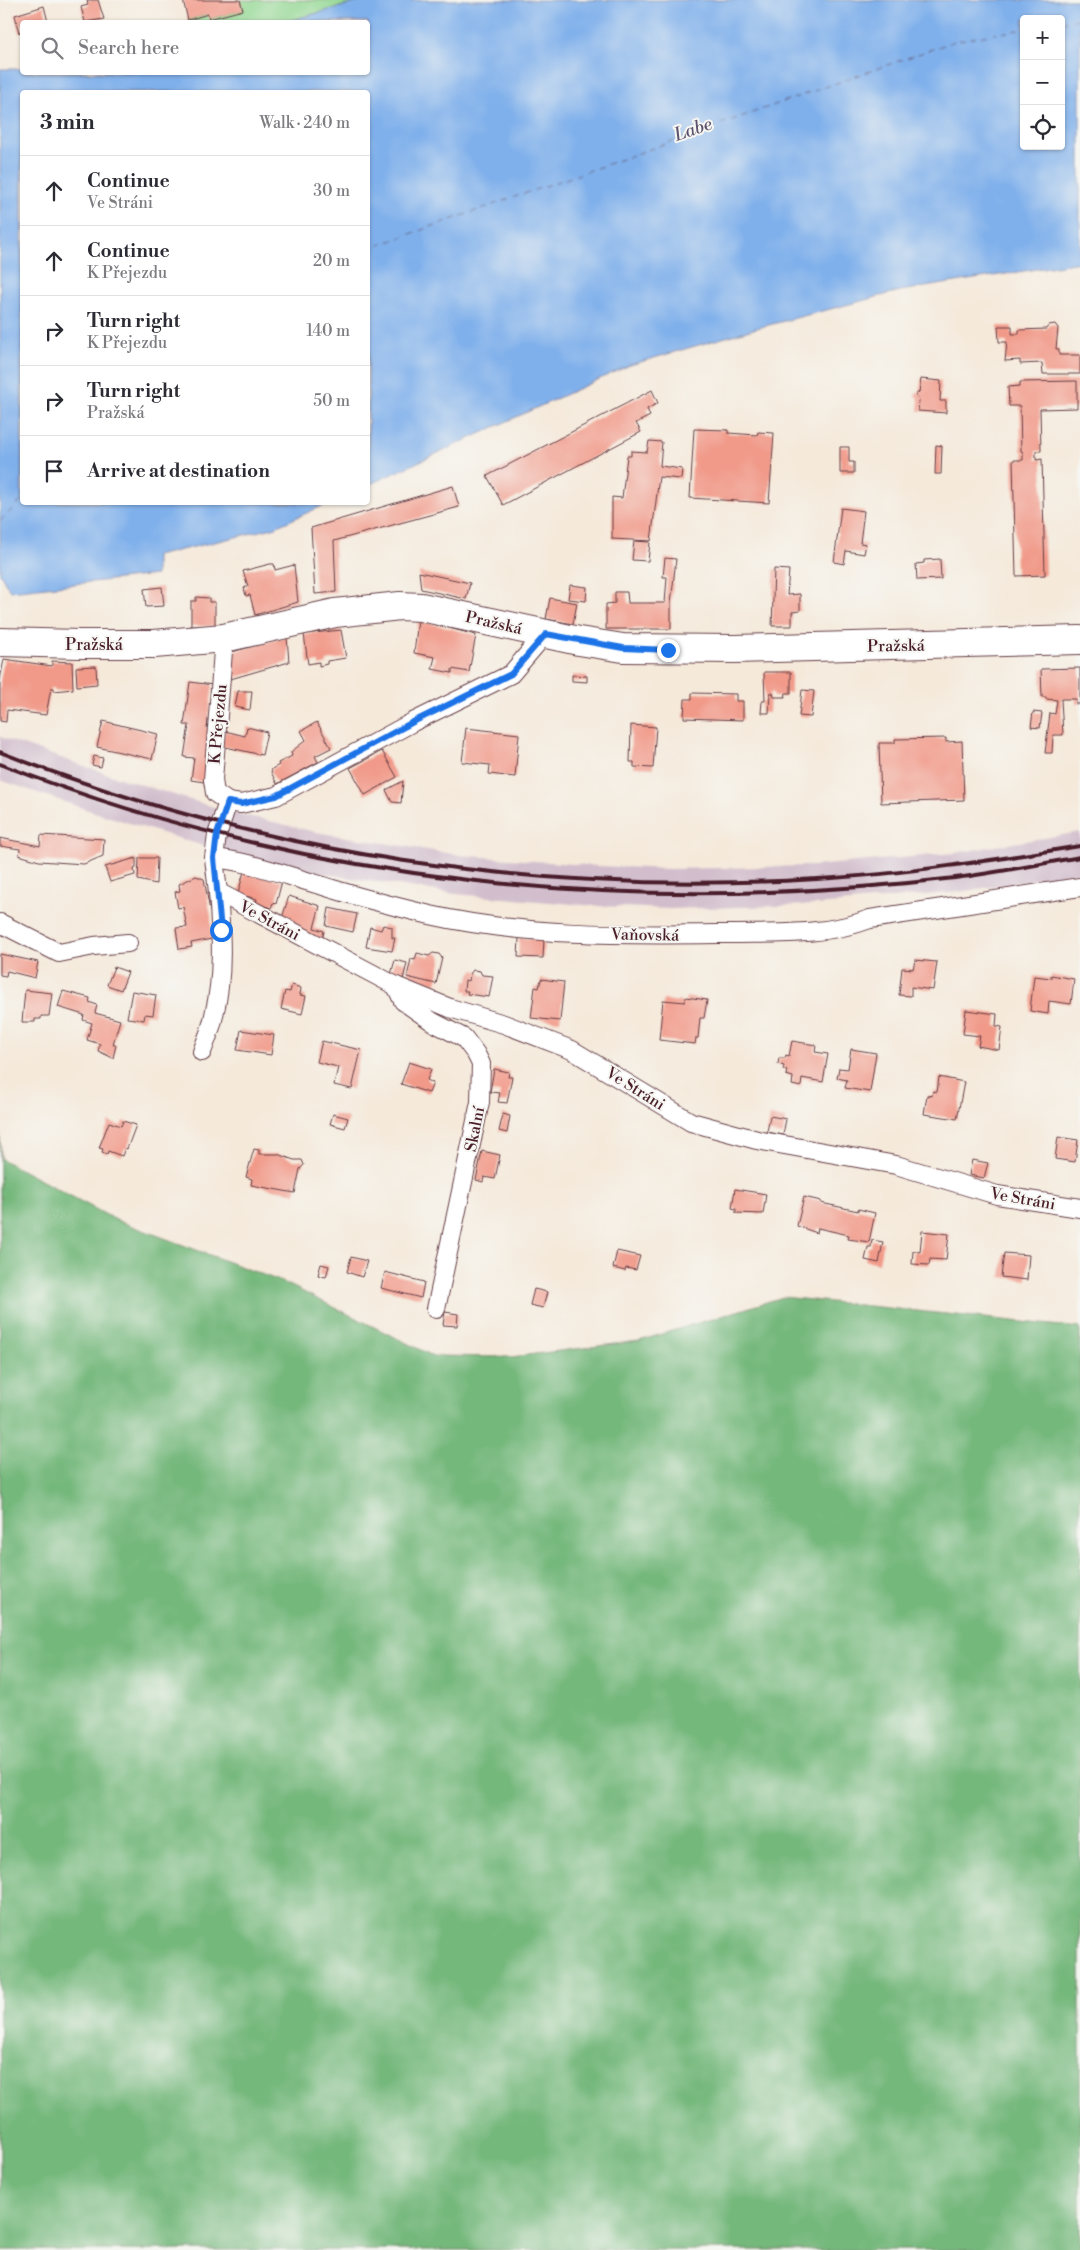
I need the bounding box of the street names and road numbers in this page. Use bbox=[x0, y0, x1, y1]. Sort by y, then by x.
street label: Pražská bbox=[463, 607, 525, 639]
street label: Pražská bbox=[65, 635, 124, 655]
street label: Pražská bbox=[867, 635, 926, 657]
street label: K Přejezdu bbox=[205, 683, 231, 765]
street label: Ve Stráni bbox=[235, 896, 303, 945]
street label: Vaňovská bbox=[610, 924, 680, 946]
street label: Ve Stráni bbox=[601, 1062, 669, 1115]
street label: Skalní bbox=[461, 1104, 489, 1154]
street label: Ve Stráni bbox=[988, 1183, 1057, 1215]

